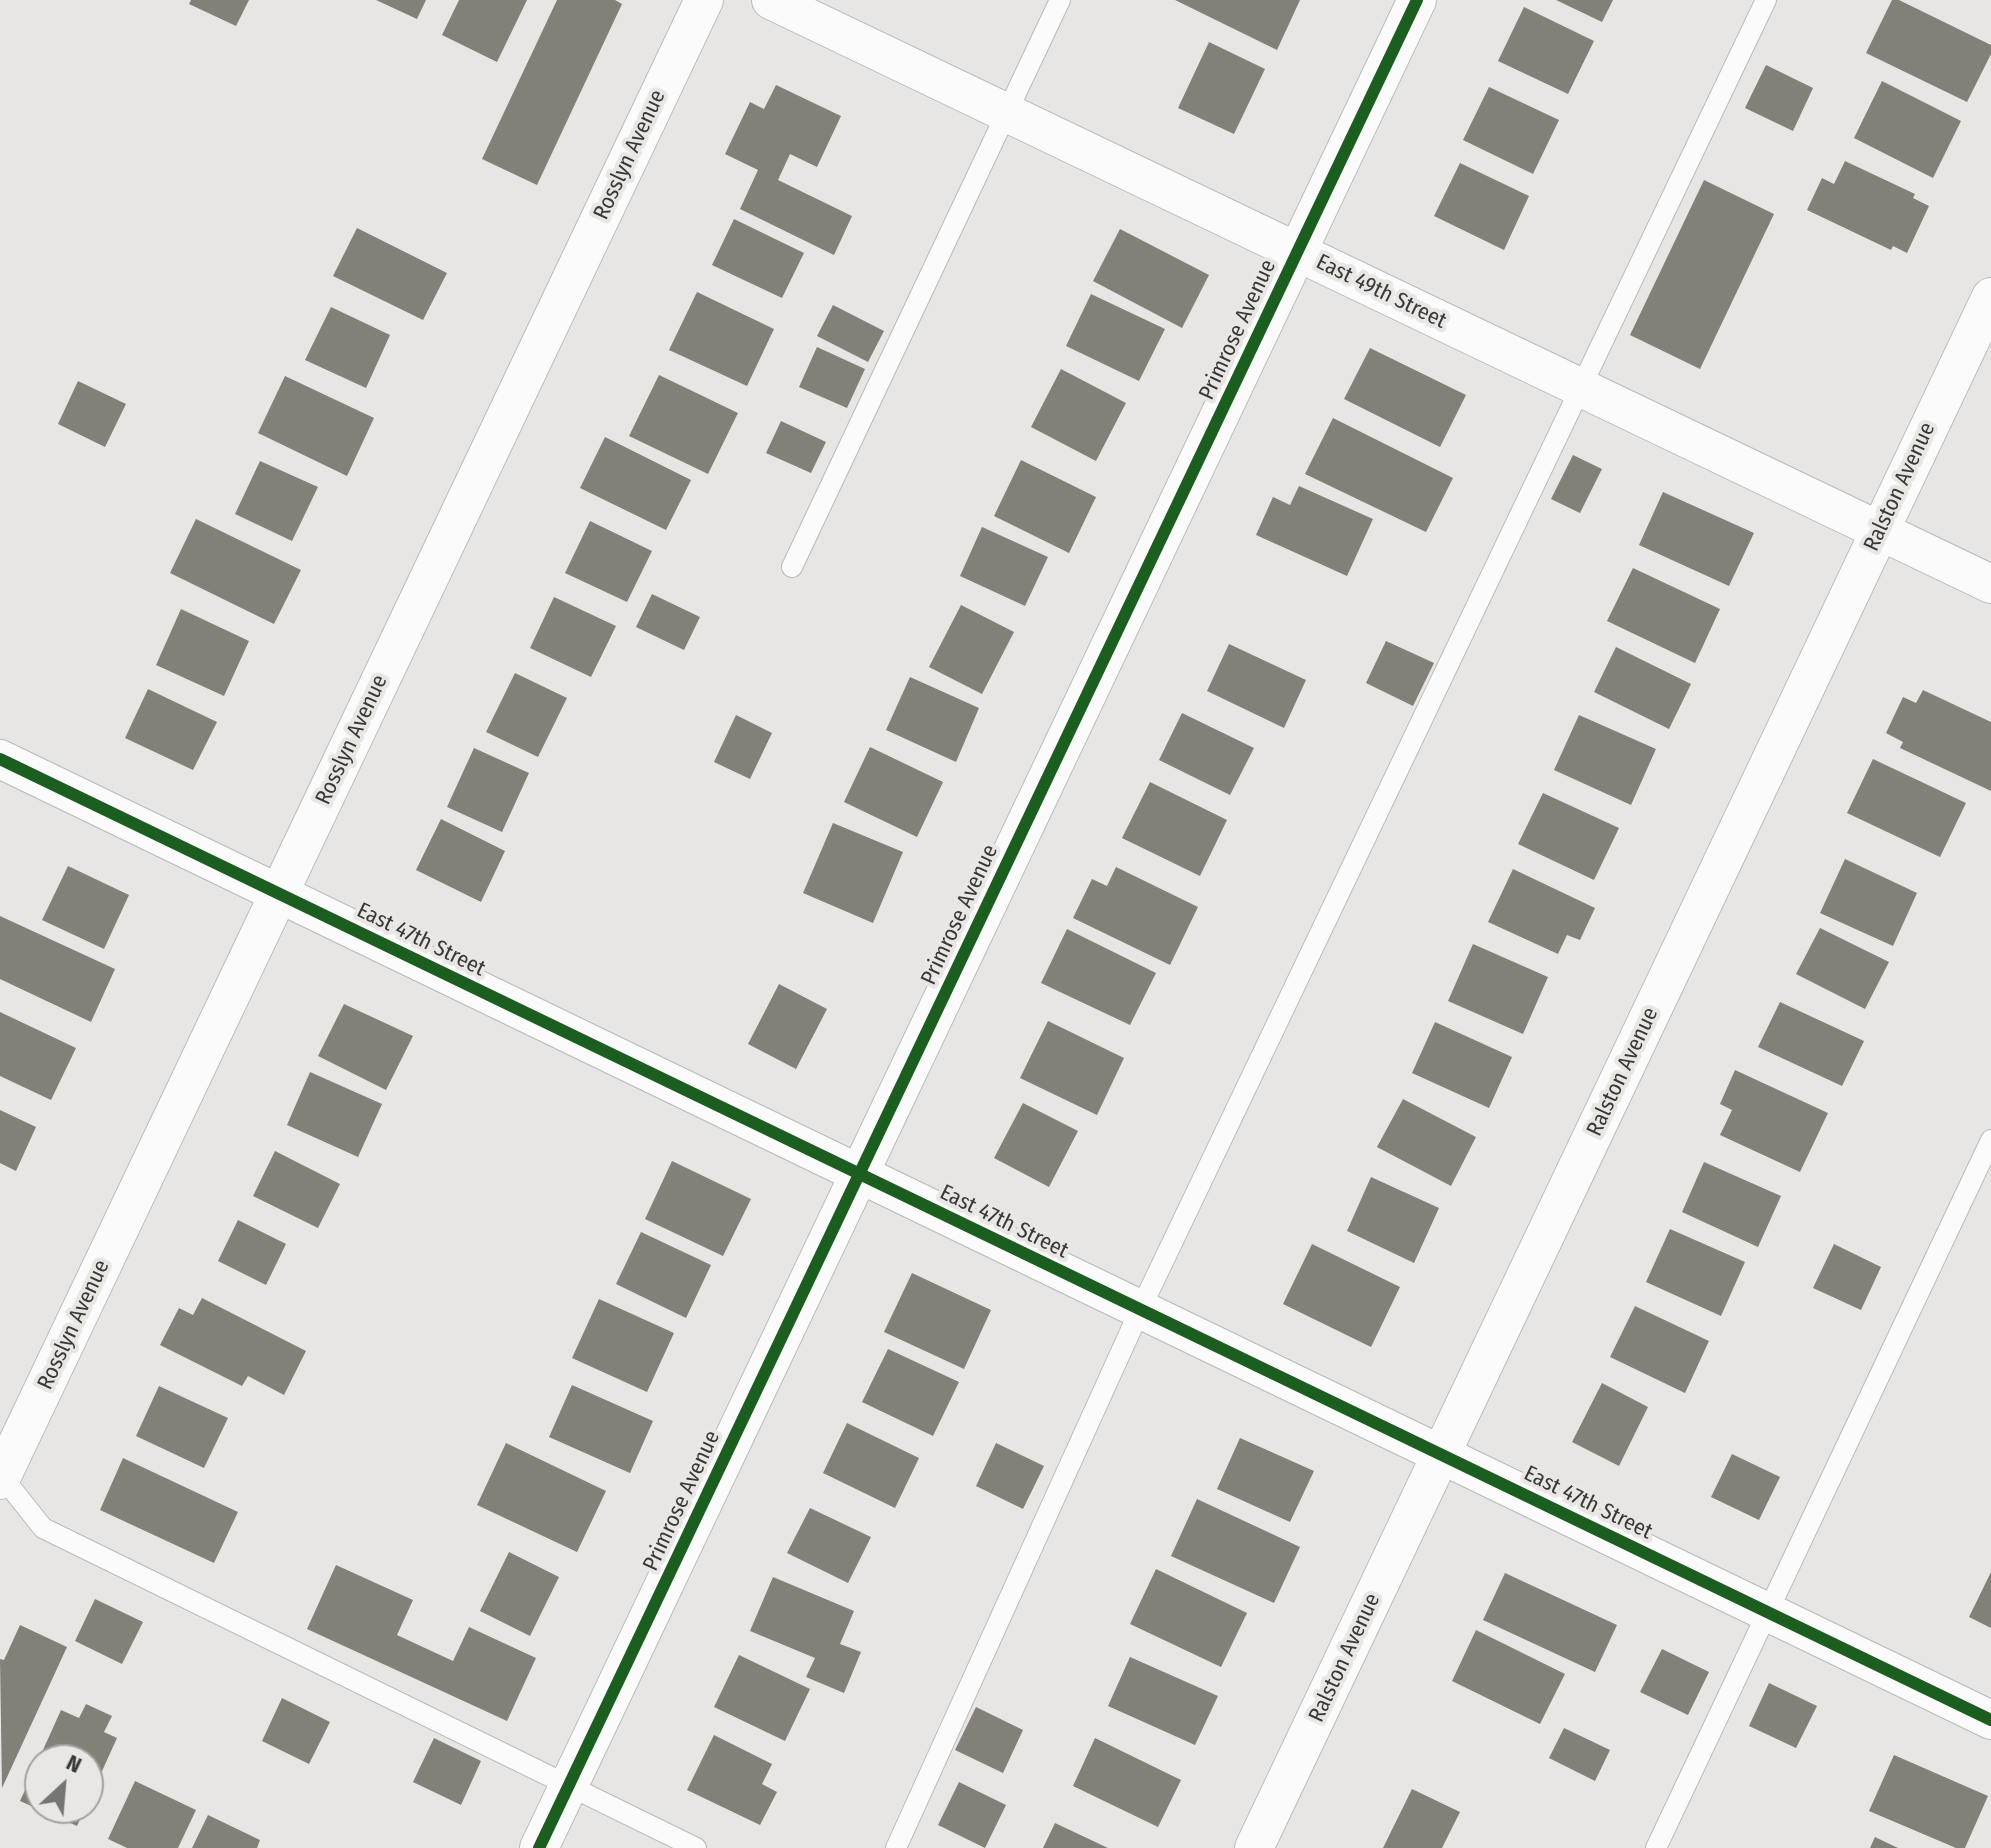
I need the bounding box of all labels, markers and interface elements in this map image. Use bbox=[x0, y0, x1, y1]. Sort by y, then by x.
street label: Rosslyn Avenue bbox=[588, 86, 672, 224]
street label: East 49th Street bbox=[1312, 249, 1450, 335]
street label: Primrose Avenue bbox=[1194, 256, 1282, 404]
street label: Ralston Avenue bbox=[1859, 419, 1941, 555]
street label: Rosslyn Avenue bbox=[310, 671, 394, 809]
street label: Primrose Avenue bbox=[916, 841, 1004, 989]
street label: East 47th Street bbox=[352, 898, 490, 982]
street label: Ralston Avenue bbox=[1582, 1004, 1664, 1140]
street label: East 47th Street bbox=[935, 1180, 1073, 1264]
street label: Rosslyn Avenue bbox=[32, 1256, 116, 1394]
street label: Primrose Avenue bbox=[638, 1427, 726, 1575]
street label: East 47th Street bbox=[1519, 1461, 1657, 1545]
street label: Ralston Avenue bbox=[1304, 1590, 1386, 1726]
north arrow bbox=[24, 1744, 104, 1824]
text: N bbox=[62, 1749, 86, 1779]

